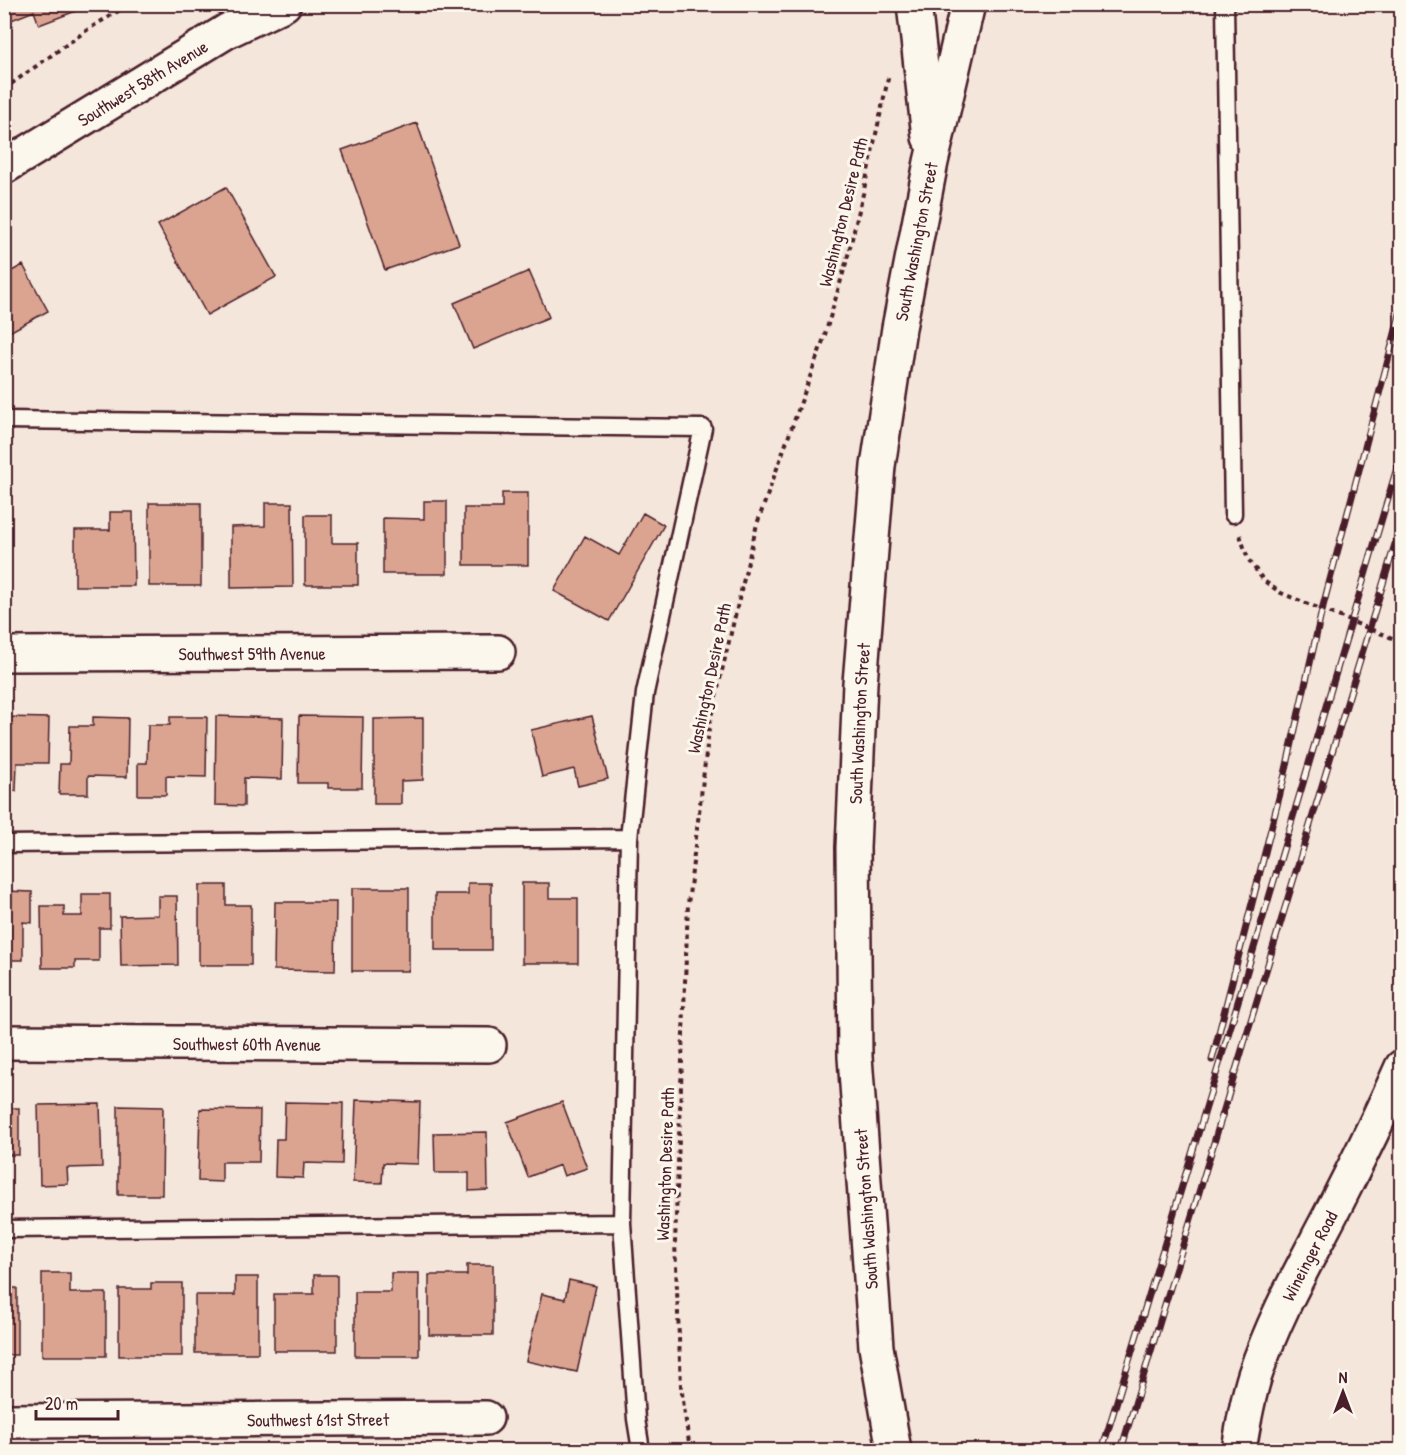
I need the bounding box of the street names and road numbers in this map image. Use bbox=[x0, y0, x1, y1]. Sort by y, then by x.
street label: Southwest 58th Avenue bbox=[72, 33, 212, 132]
street label: Washington Desire Path bbox=[812, 134, 874, 289]
street label: South Washington Street bbox=[888, 159, 943, 323]
street label: Washington Desire Path bbox=[681, 600, 737, 755]
street label: Southwest 59th Avenue bbox=[178, 640, 326, 666]
street label: South Washington Street bbox=[842, 641, 876, 805]
street label: Southwest 60th Avenue bbox=[173, 1031, 321, 1056]
street label: Washington Desire Path bbox=[650, 1087, 680, 1241]
street label: South Washington Street bbox=[848, 1127, 884, 1290]
street label: Wineinger Road bbox=[1275, 1206, 1343, 1305]
street label: Southwest 61st Street bbox=[247, 1406, 390, 1432]

